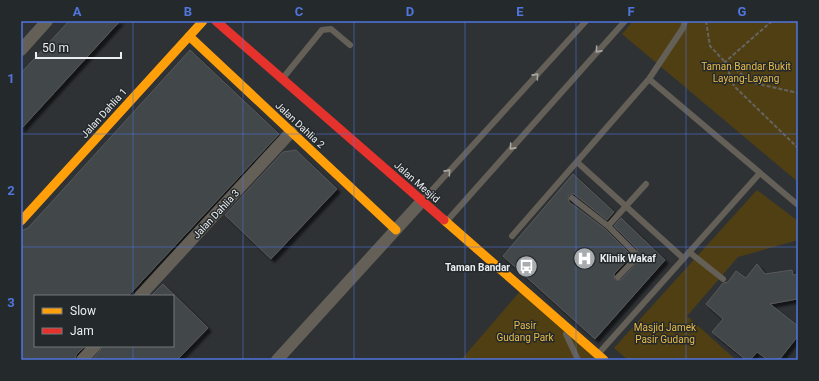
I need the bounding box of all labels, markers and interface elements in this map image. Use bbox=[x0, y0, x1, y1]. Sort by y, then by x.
text: A bbox=[73, 4, 82, 19]
text: B bbox=[184, 4, 192, 19]
text: C bbox=[295, 4, 304, 19]
text: D bbox=[406, 4, 414, 19]
text: E bbox=[516, 4, 524, 19]
text: F bbox=[627, 4, 635, 19]
text: G bbox=[738, 4, 747, 19]
scale bar bbox=[36, 34, 121, 60]
text: 50 m bbox=[42, 41, 69, 55]
one-way arrow bbox=[596, 45, 603, 53]
park label: Taman Bandar Bukit Layang-Layang bbox=[701, 61, 791, 84]
text: 1 bbox=[7, 71, 15, 86]
one-way arrow bbox=[531, 73, 538, 81]
street label: Jalan Dahlia 1 bbox=[79, 86, 129, 140]
street label: Jalan Dahlia 2 bbox=[273, 100, 327, 151]
one-way arrow bbox=[510, 143, 517, 150]
street label: Jalan Mesjid bbox=[392, 159, 442, 205]
one-way arrow bbox=[444, 170, 451, 177]
text: 2 bbox=[7, 183, 15, 198]
street label: Jalan Dahlia 3 bbox=[191, 187, 241, 241]
hospital icon: Klinik Wakaf bbox=[571, 245, 597, 271]
place label: Klinik Wakaf bbox=[600, 253, 656, 264]
bus stop icon: Taman Bandar bbox=[513, 254, 539, 280]
place label: Taman Bandar bbox=[445, 262, 510, 273]
text: 3 bbox=[7, 295, 15, 310]
legend bbox=[34, 295, 174, 347]
text: Slow bbox=[70, 304, 96, 318]
park label: Pasir Gudang Park bbox=[496, 320, 555, 343]
park label: Masjid Jamek Pasir Gudang bbox=[634, 322, 697, 345]
text: Jam bbox=[70, 324, 94, 338]

